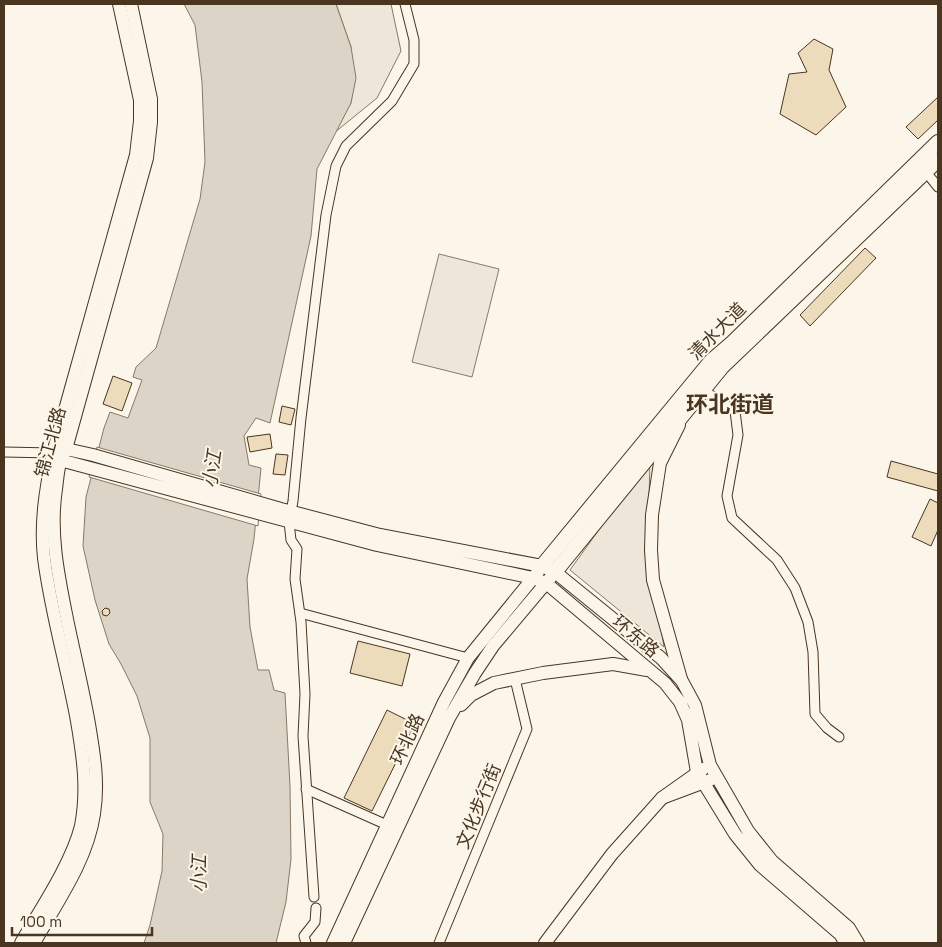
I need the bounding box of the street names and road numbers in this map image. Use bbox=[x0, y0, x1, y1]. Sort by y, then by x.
street label: 清水大道 bbox=[683, 297, 751, 365]
street label: 锦江北路 bbox=[30, 404, 70, 480]
street label: 环东路 bbox=[608, 610, 664, 662]
street label: 环北路 bbox=[385, 710, 429, 768]
street label: 文化步行街 bbox=[450, 760, 506, 852]

